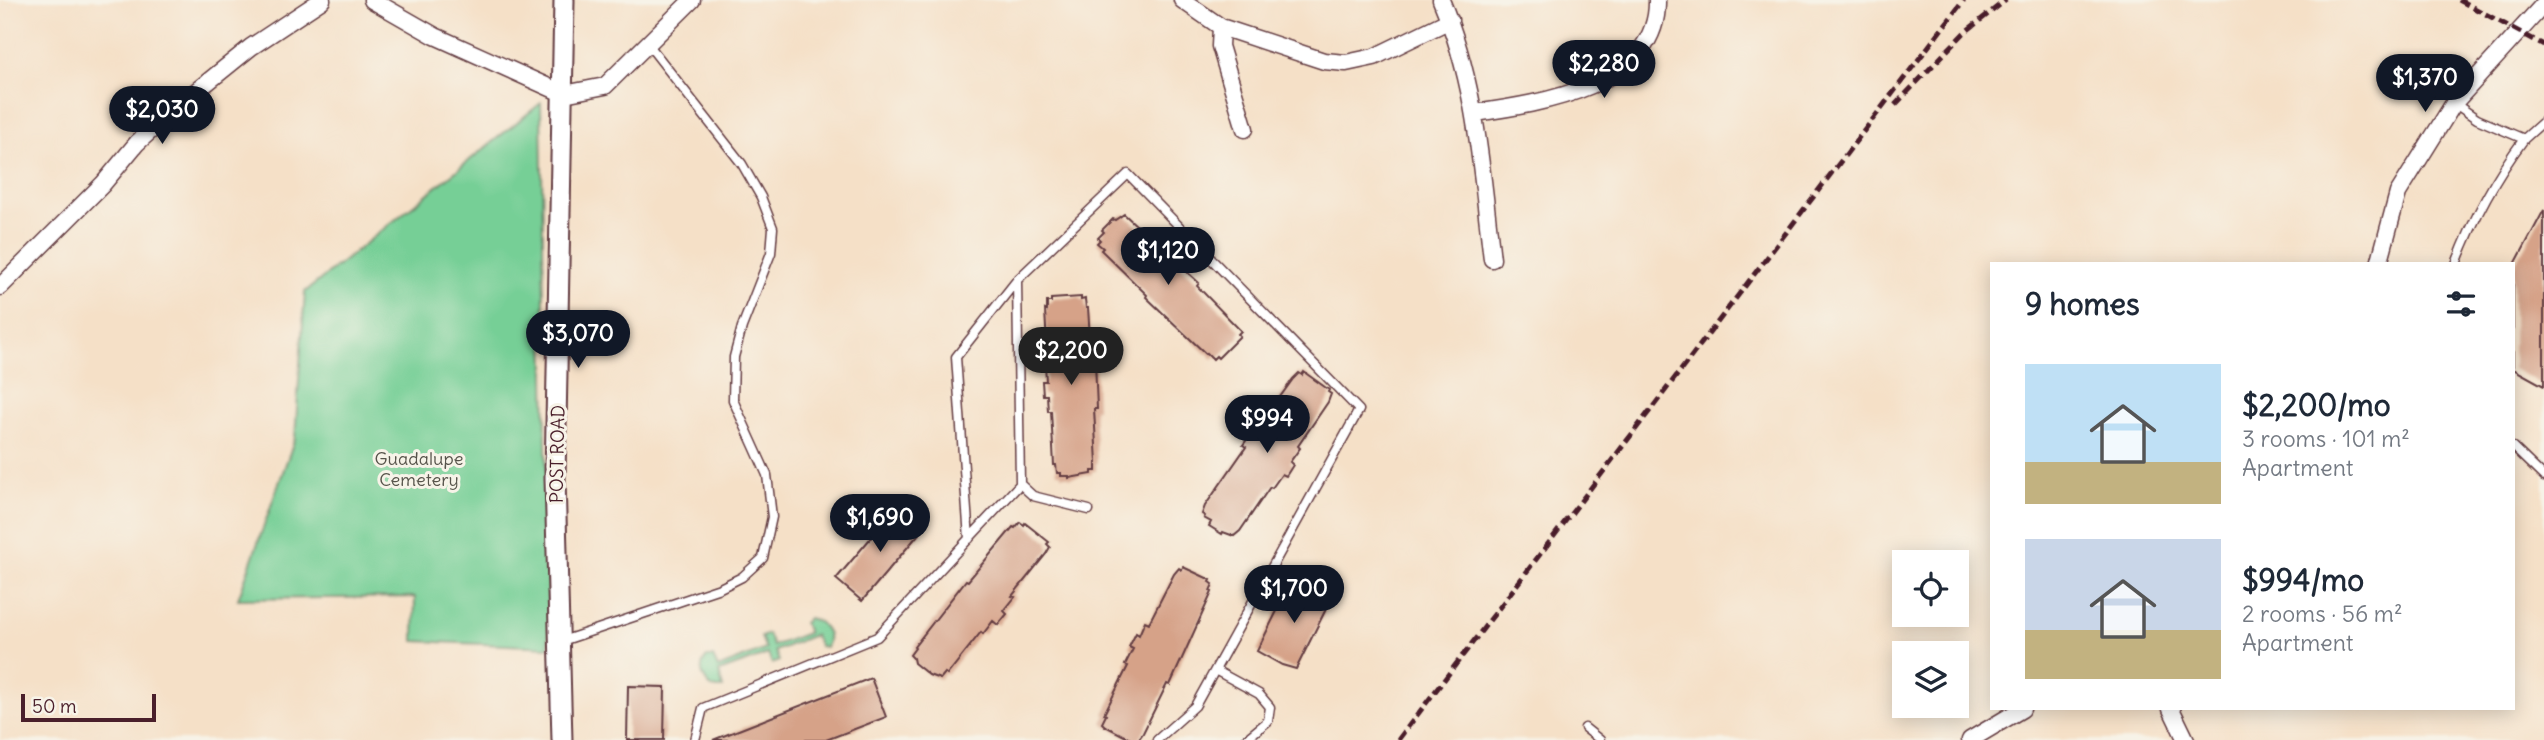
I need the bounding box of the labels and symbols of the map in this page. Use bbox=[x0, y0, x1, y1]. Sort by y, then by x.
pin: $2,280 bbox=[1547, 41, 1661, 100]
pin: $1,370 bbox=[2368, 54, 2482, 114]
pin: $2,030 bbox=[105, 86, 219, 146]
pin: $1,120 bbox=[1111, 228, 1225, 287]
pin: $3,070 bbox=[521, 310, 635, 370]
pin: $2,200 bbox=[1014, 328, 1128, 387]
pin: $994 bbox=[1226, 396, 1308, 455]
street label: POST ROAD bbox=[545, 405, 569, 503]
park label: Guadalupe Cemetery bbox=[374, 447, 464, 491]
pin: $1,690 bbox=[823, 494, 937, 554]
pin: $1,700 bbox=[1237, 566, 1351, 625]
scale bar bbox=[21, 691, 156, 723]

